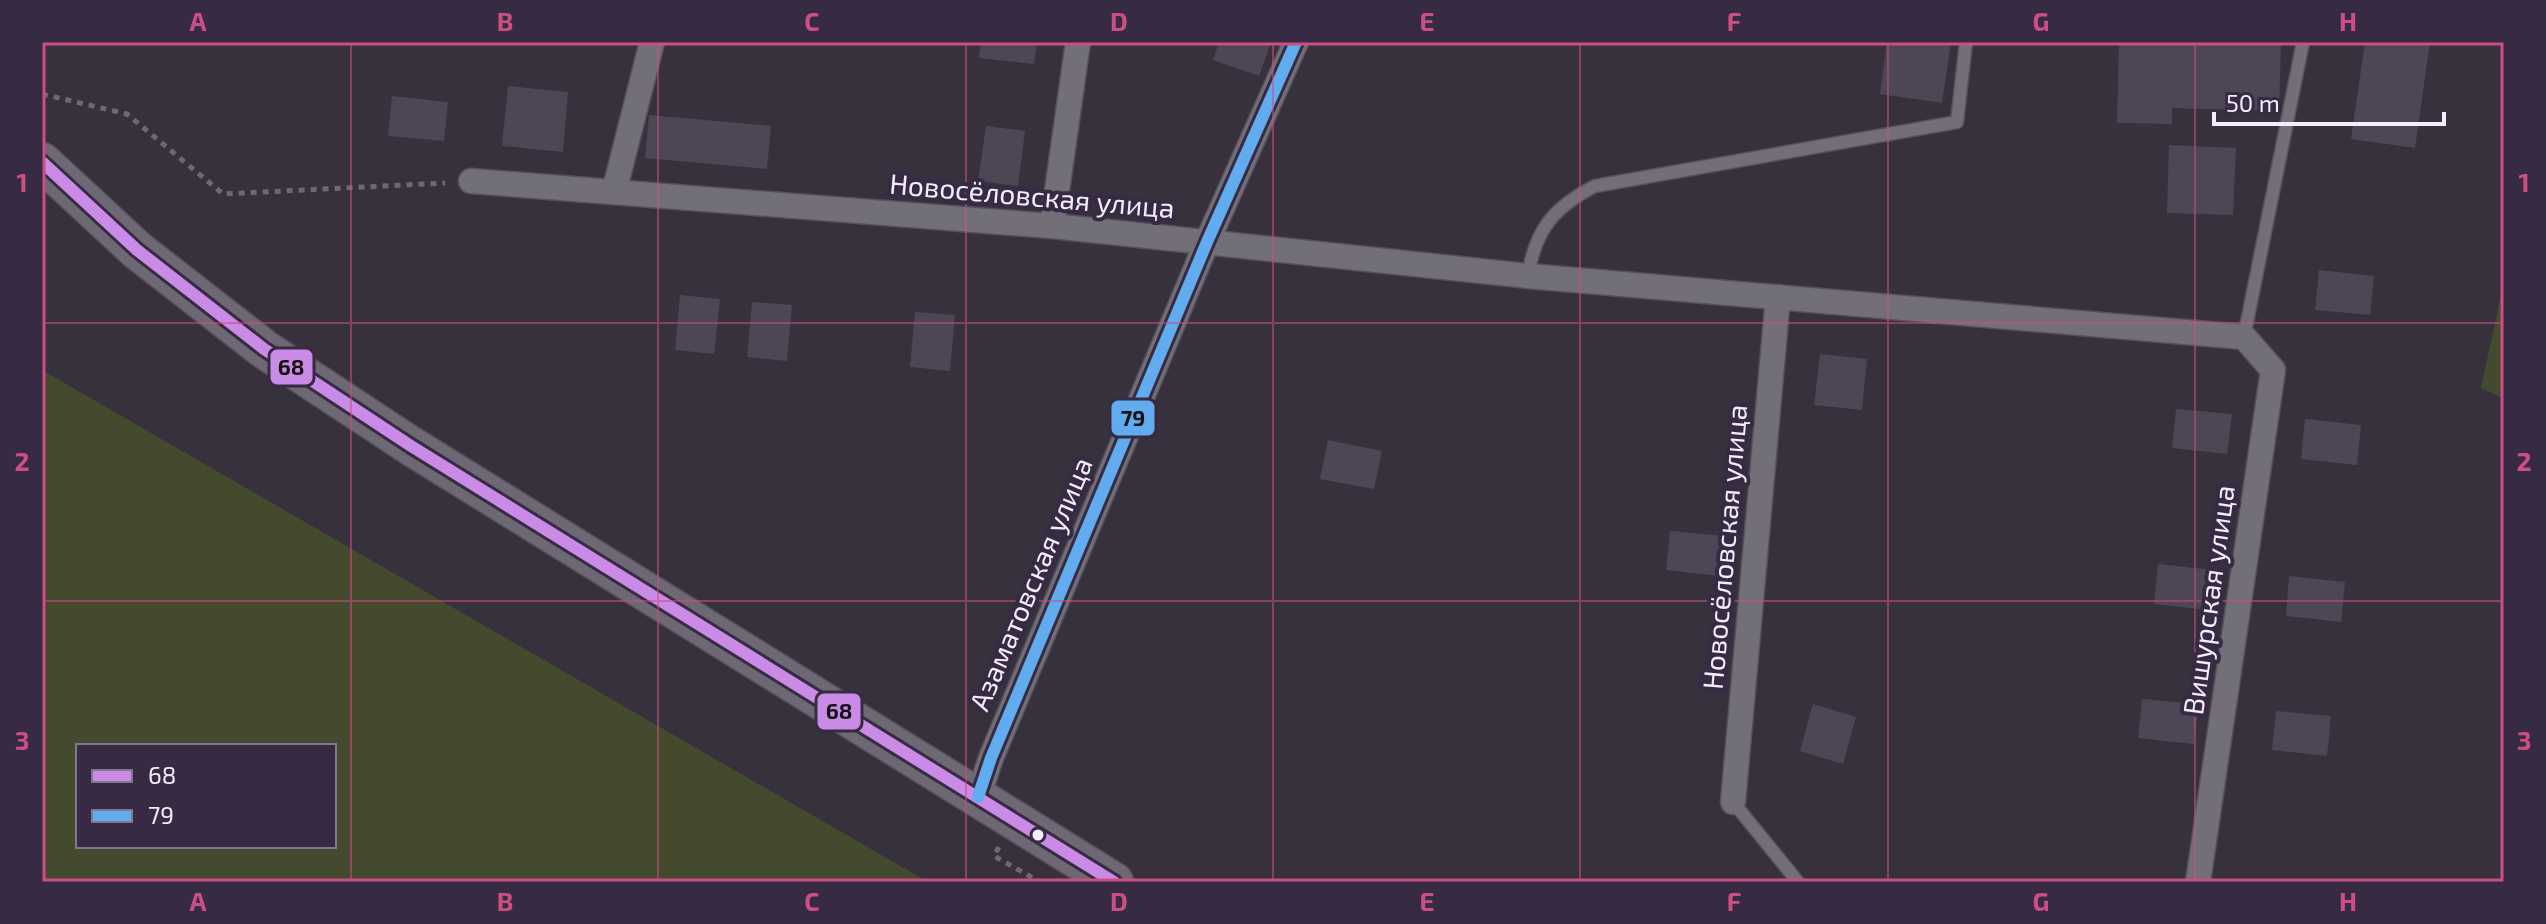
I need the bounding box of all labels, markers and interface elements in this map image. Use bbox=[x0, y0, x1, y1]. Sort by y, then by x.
text: A bbox=[190, 5, 207, 36]
text: B bbox=[497, 5, 513, 36]
text: C bbox=[804, 5, 820, 36]
text: D bbox=[1110, 5, 1128, 36]
text: E bbox=[1419, 5, 1435, 36]
text: F bbox=[1727, 5, 1741, 36]
text: G bbox=[2033, 5, 2049, 36]
text: H bbox=[2339, 5, 2357, 36]
scale bar bbox=[2214, 76, 2444, 126]
text: 50 m bbox=[2226, 88, 2280, 117]
text: 1 bbox=[16, 166, 28, 197]
street label: Новосёловская улица bbox=[888, 166, 1176, 224]
text: 1 bbox=[2518, 166, 2530, 197]
line badge: 68 bbox=[269, 348, 314, 386]
text: 68 bbox=[278, 353, 304, 379]
line badge: 79 bbox=[1110, 399, 1156, 437]
street label: Новосёловская улица bbox=[1695, 403, 1753, 691]
text: 79 bbox=[1121, 404, 1145, 430]
text: 2 bbox=[14, 445, 30, 476]
text: 2 bbox=[2516, 445, 2532, 476]
street label: Азаматовская улица bbox=[961, 452, 1099, 715]
street label: Вишурская улица bbox=[2175, 483, 2241, 717]
line badge: 68 bbox=[816, 692, 862, 731]
text: 68 bbox=[826, 697, 852, 723]
text: 3 bbox=[15, 724, 29, 755]
text: 3 bbox=[2517, 724, 2531, 755]
legend bbox=[76, 744, 336, 848]
text: 68 bbox=[148, 760, 176, 789]
text: 79 bbox=[148, 800, 174, 829]
unlabelled marker bbox=[1030, 827, 1046, 843]
text: A bbox=[190, 885, 207, 916]
text: B bbox=[497, 885, 513, 916]
text: C bbox=[804, 885, 820, 916]
text: D bbox=[1110, 885, 1128, 916]
text: E bbox=[1419, 885, 1435, 916]
text: F bbox=[1727, 885, 1741, 916]
text: G bbox=[2033, 885, 2049, 916]
text: H bbox=[2339, 885, 2357, 916]

